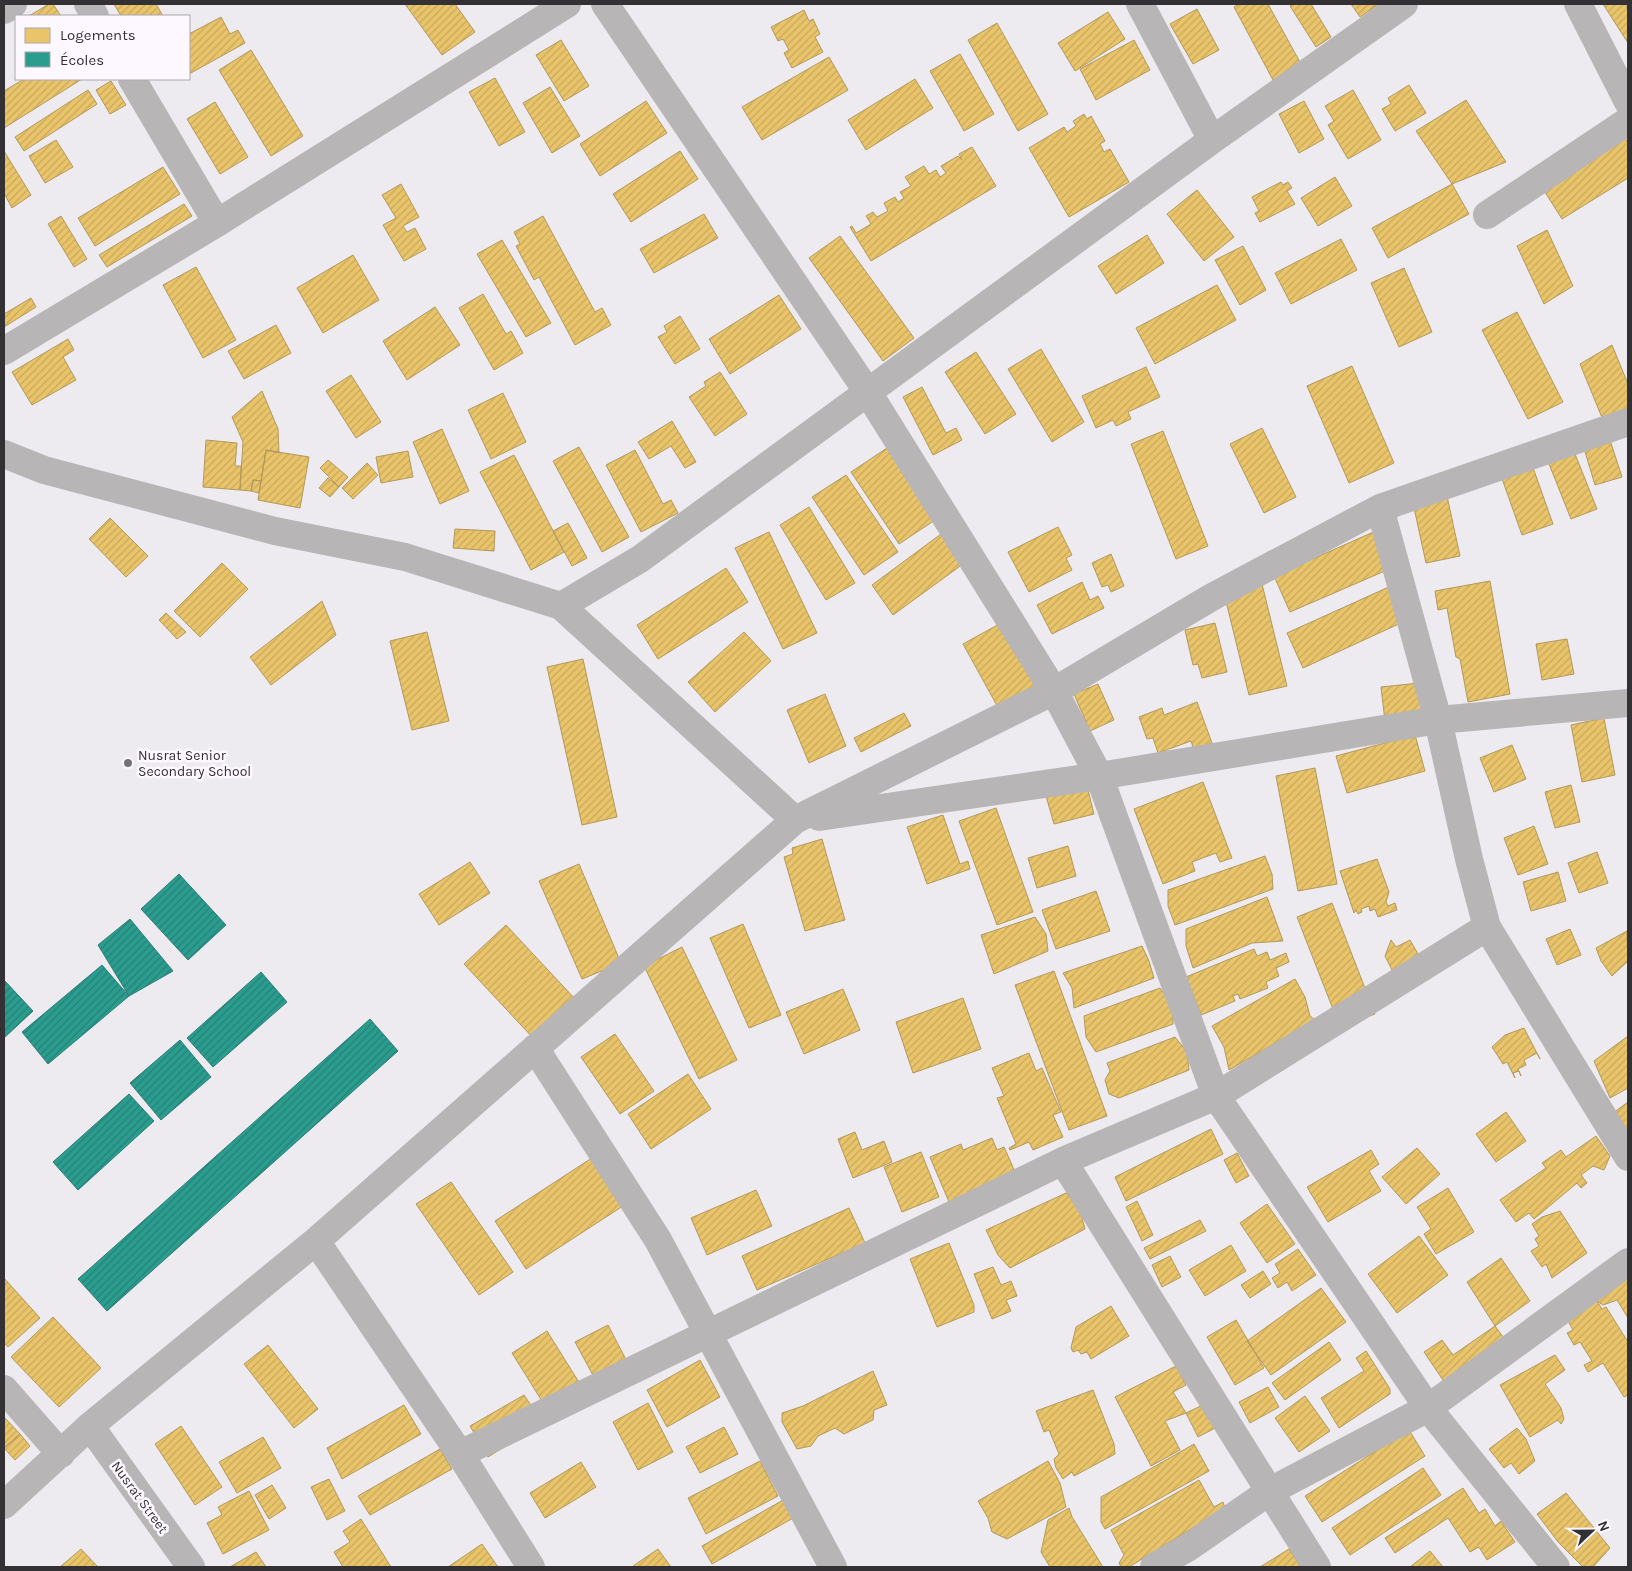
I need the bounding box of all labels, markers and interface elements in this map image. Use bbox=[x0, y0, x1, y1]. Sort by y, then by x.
legend bbox=[15, 15, 190, 80]
text: Logements bbox=[60, 26, 136, 44]
text: Écoles bbox=[60, 51, 104, 69]
place label: Nusrat Senior Secondary School bbox=[138, 747, 251, 780]
marker: Nusrat Senior Secondary School bbox=[122, 757, 134, 769]
street label: Nusrat Street bbox=[108, 1458, 172, 1537]
north arrow bbox=[1567, 1506, 1617, 1556]
text: N bbox=[1594, 1518, 1613, 1534]

